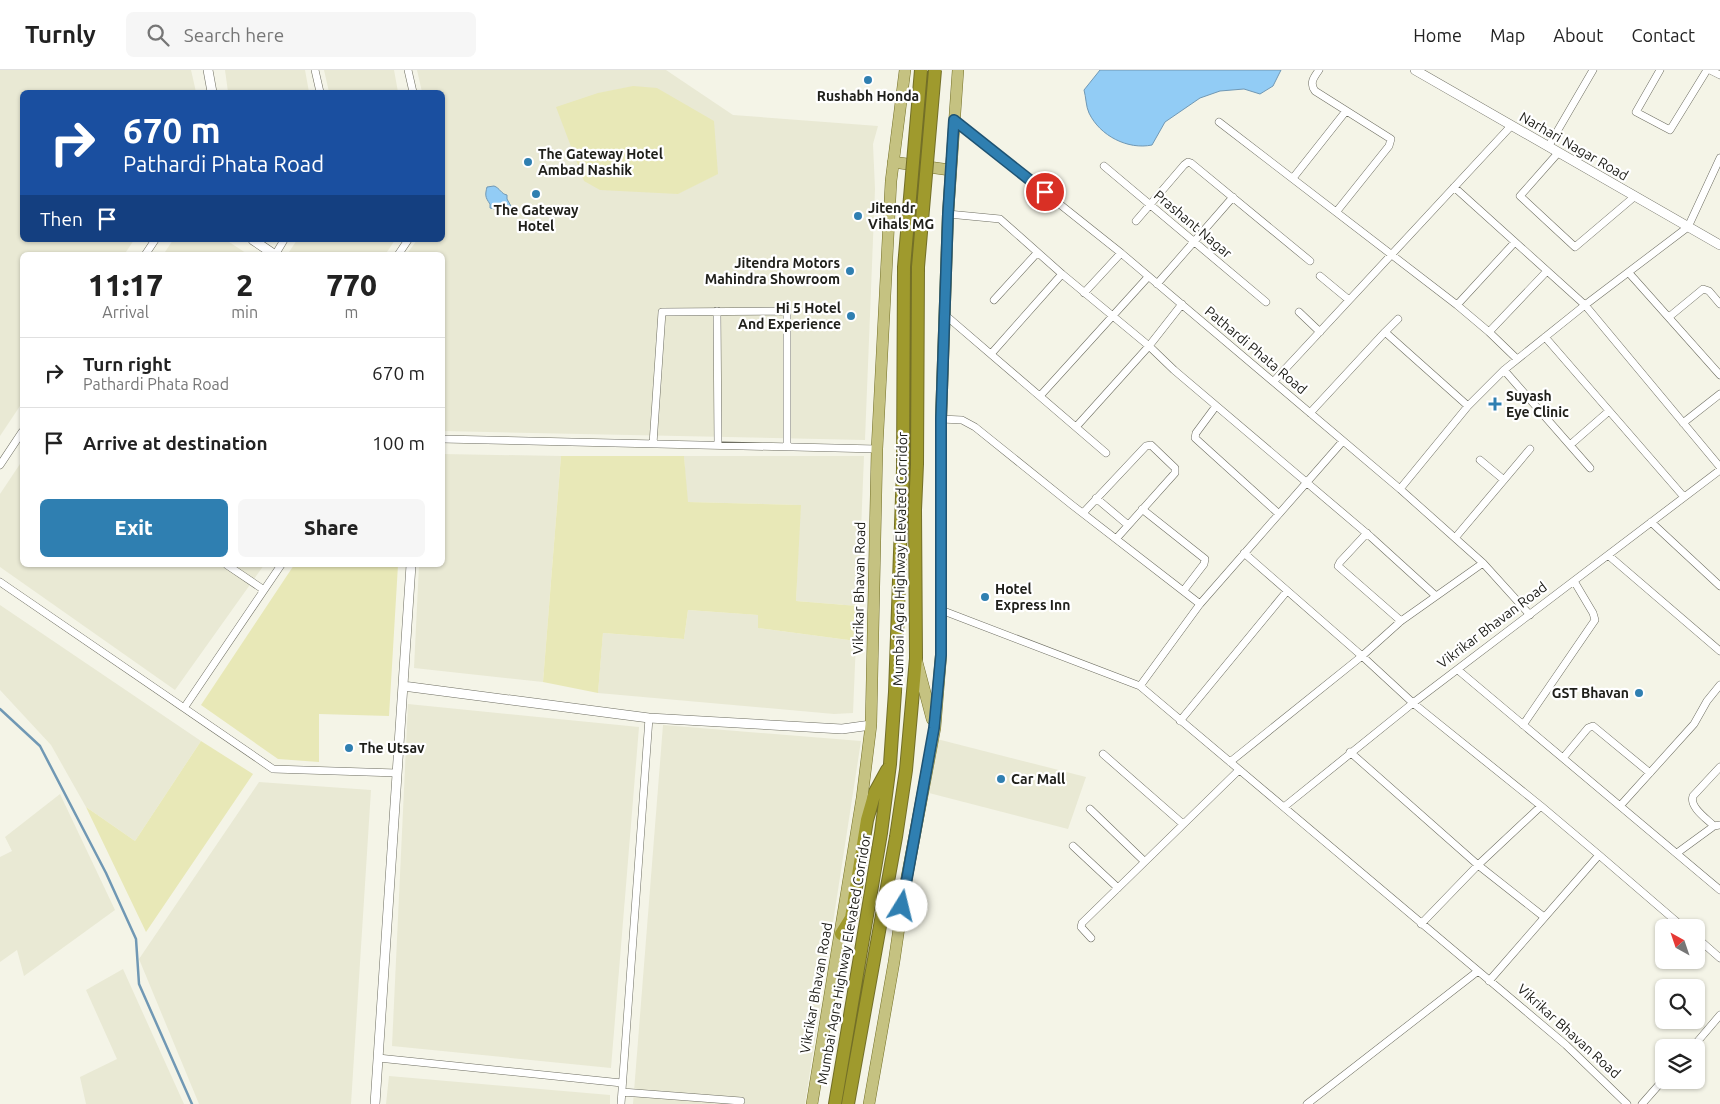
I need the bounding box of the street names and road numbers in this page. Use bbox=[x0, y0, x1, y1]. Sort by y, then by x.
street label: Narhari Nagar Road bbox=[1517, 108, 1631, 184]
street label: Prashant Nagar bbox=[1151, 187, 1236, 262]
street label: Pathardi Phata Road bbox=[1202, 303, 1310, 397]
street label: Mumbai Agra Highway Elevated Corridor bbox=[890, 431, 910, 686]
street label: Vikrikar Bhavan Road bbox=[850, 521, 868, 655]
street label: Vikrikar Bhavan Road bbox=[1434, 579, 1550, 671]
street label: Mumbai Agra Highway Elevated Corridor bbox=[814, 832, 874, 1086]
street label: Vikrikar Bhavan Road bbox=[797, 921, 835, 1055]
street label: Vikrikar Bhavan Road bbox=[1514, 981, 1624, 1081]

